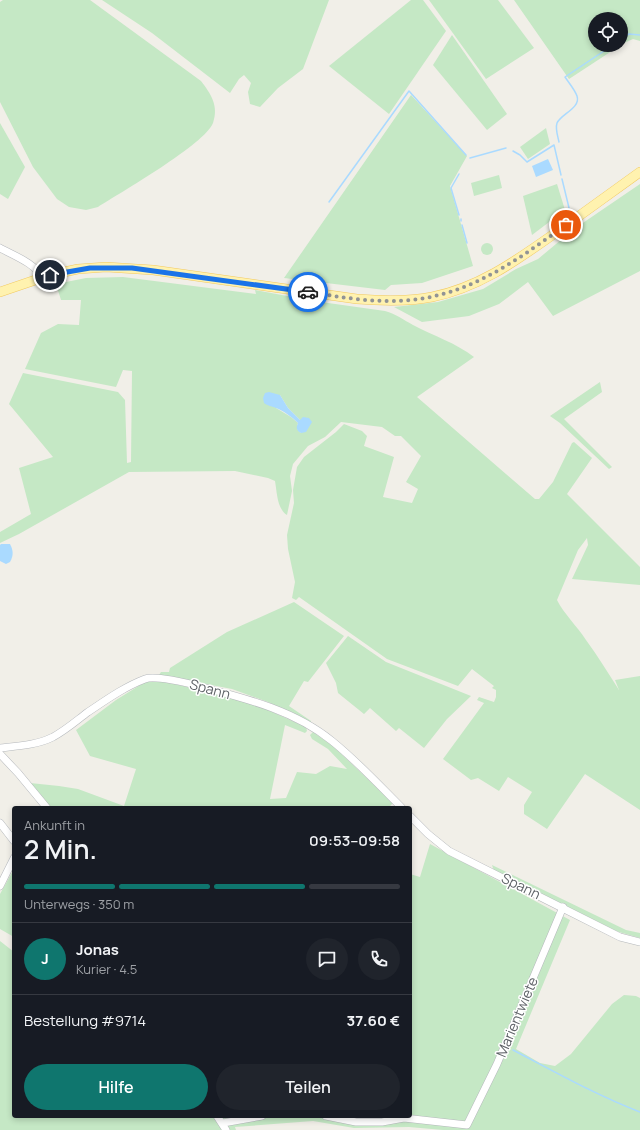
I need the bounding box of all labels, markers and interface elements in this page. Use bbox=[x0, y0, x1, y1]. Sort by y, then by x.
map controls bbox=[588, 12, 628, 52]
button: locate bbox=[588, 12, 628, 52]
pin bbox=[549, 208, 583, 242]
icon: bag bbox=[555, 214, 577, 236]
pin bbox=[33, 258, 67, 292]
icon: home bbox=[39, 264, 61, 286]
courier bbox=[288, 272, 328, 312]
icon: car bbox=[297, 281, 319, 303]
street label: Spann bbox=[188, 674, 233, 703]
text: Ankunft in bbox=[24, 816, 85, 834]
text: 09:53–09:58 bbox=[309, 830, 400, 851]
text: 2 Min. bbox=[24, 831, 97, 867]
street label: Spann bbox=[498, 868, 544, 903]
text: Unterwegs · 350 m bbox=[24, 895, 134, 913]
button: chat bbox=[306, 938, 348, 980]
button: phone bbox=[358, 938, 400, 980]
text: Jonas bbox=[76, 939, 119, 960]
text: J bbox=[41, 948, 49, 969]
text: Kurier · 4.5 bbox=[76, 960, 137, 978]
street label: Marientwiete bbox=[491, 974, 542, 1060]
text: Bestellung #9714 bbox=[24, 1010, 146, 1031]
text: 37.60 € bbox=[347, 1010, 400, 1031]
button: Hilfe bbox=[24, 1064, 208, 1110]
button: Teilen bbox=[216, 1064, 400, 1110]

